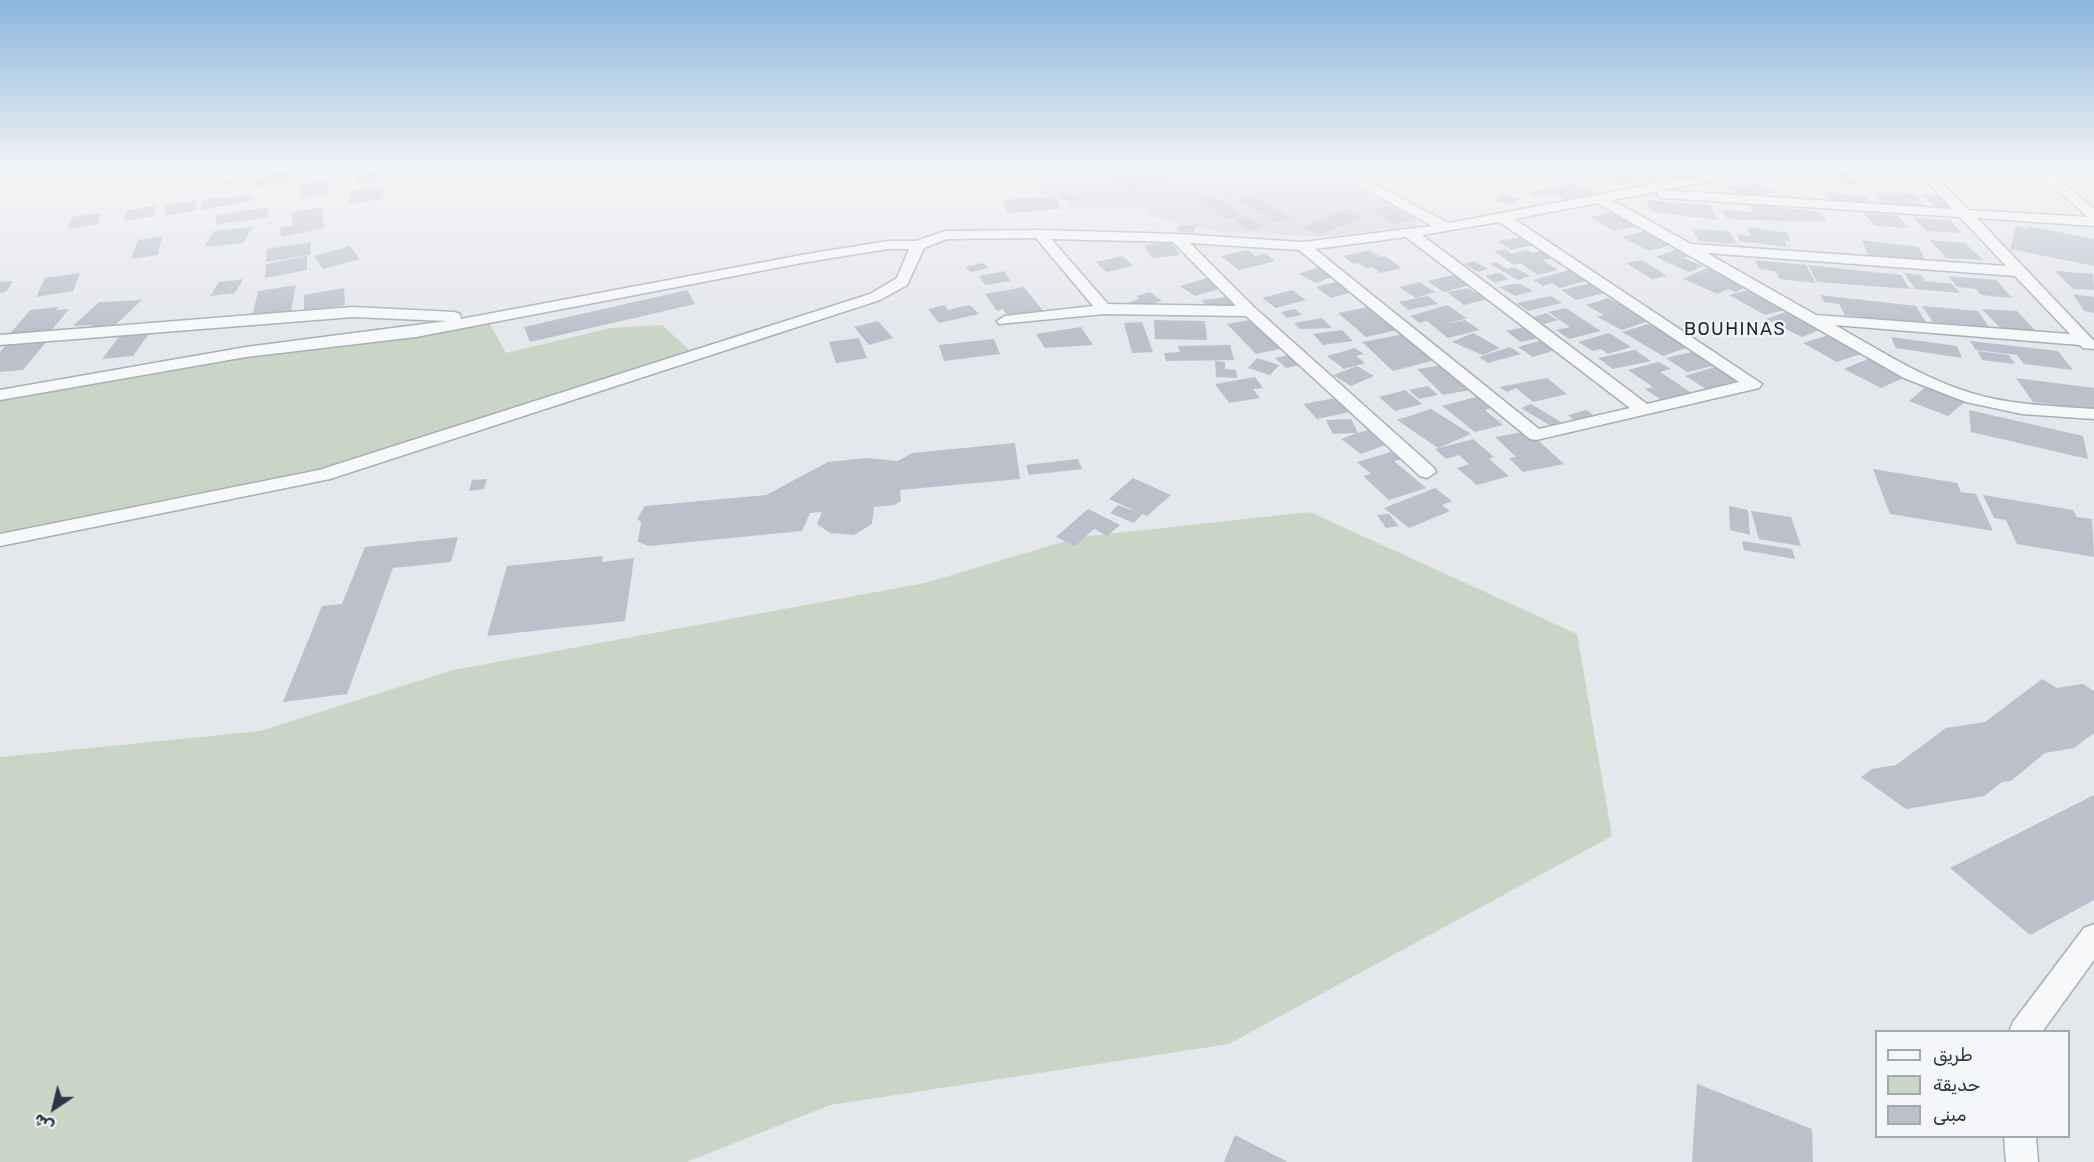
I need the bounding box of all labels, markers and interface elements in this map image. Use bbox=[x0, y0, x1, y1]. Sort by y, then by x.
district label: BOUHINAS bbox=[1684, 319, 1786, 341]
legend bbox=[1875, 1030, 2070, 1138]
text: طريق bbox=[1933, 1044, 1973, 1066]
text: حديقة bbox=[1933, 1074, 1980, 1096]
north arrow bbox=[24, 1078, 84, 1138]
text: مبنى bbox=[1933, 1104, 1967, 1126]
text: ش bbox=[30, 1110, 57, 1137]

